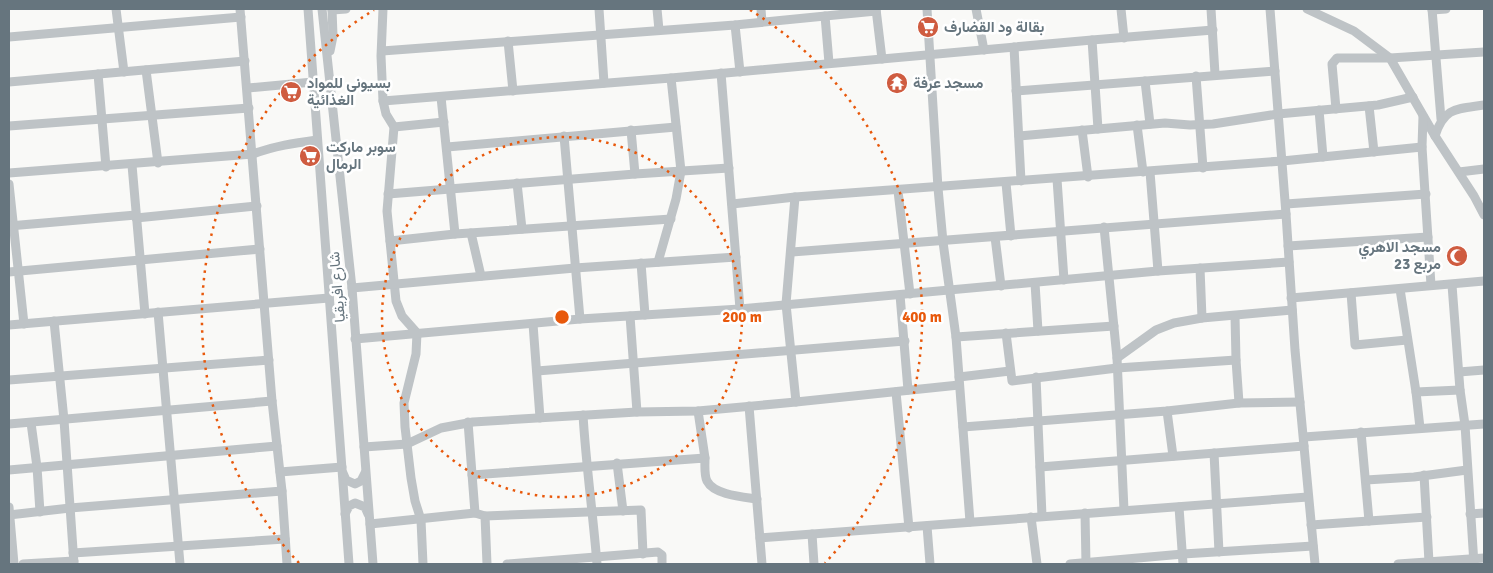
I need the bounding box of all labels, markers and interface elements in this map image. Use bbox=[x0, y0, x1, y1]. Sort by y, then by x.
supermarket icon: بقالة ود القضارف bbox=[916, 15, 940, 39]
place label: بقالة ود القضارف bbox=[944, 18, 1044, 36]
temple icon: مسجد عرفة bbox=[885, 71, 909, 95]
place label: بسيوني للمواد الغذائية bbox=[307, 74, 391, 109]
place label: مسجد عرفة bbox=[913, 74, 983, 92]
supermarket icon: بسيوني للمواد الغذائية bbox=[279, 80, 303, 104]
place label: سوبر ماركت الرمال bbox=[326, 138, 396, 173]
supermarket icon: سوبر ماركت الرمال bbox=[298, 144, 322, 168]
place label: مسجد الاهري مربع 23 bbox=[1358, 238, 1441, 274]
mosque icon: مسجد الاهري مربع 23 bbox=[1445, 244, 1469, 268]
street label: شارع افريقيا bbox=[325, 250, 351, 323]
centre of rings bbox=[553, 308, 571, 326]
text: 200 m bbox=[722, 308, 762, 326]
text: 400 m bbox=[902, 308, 942, 326]

